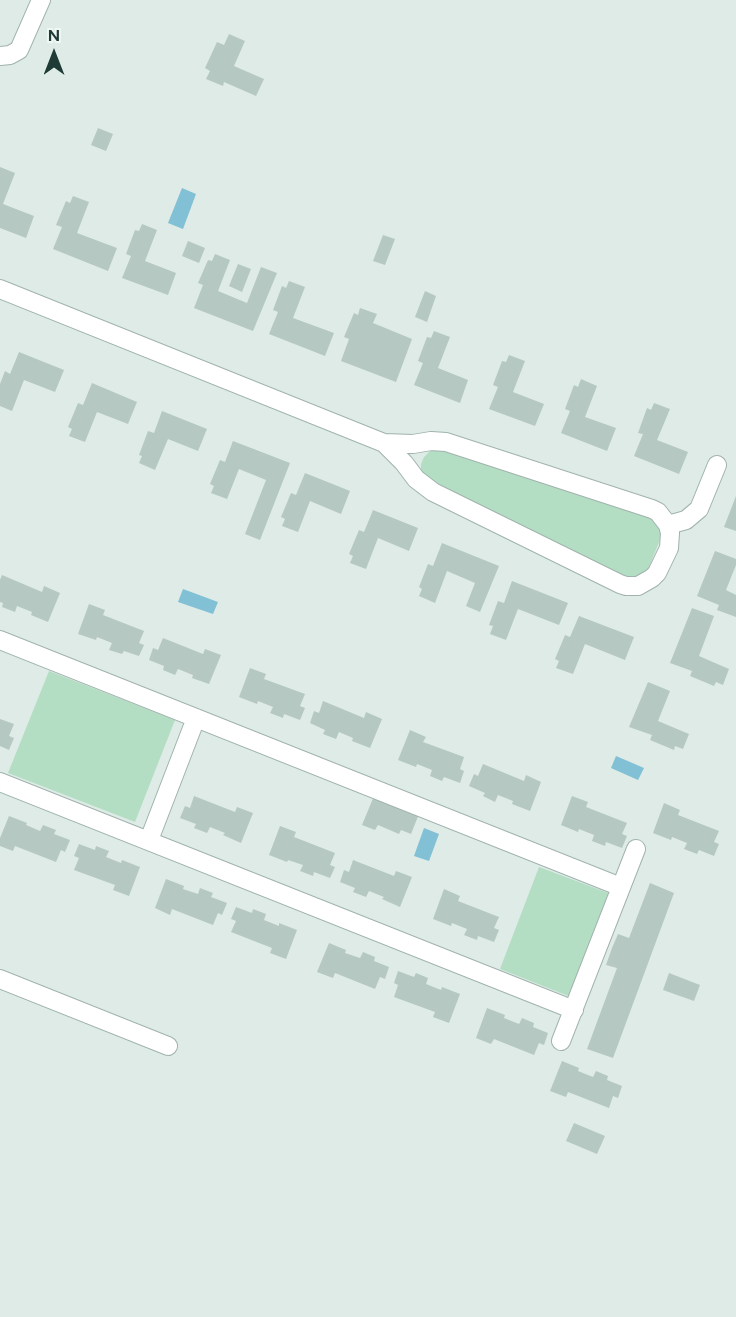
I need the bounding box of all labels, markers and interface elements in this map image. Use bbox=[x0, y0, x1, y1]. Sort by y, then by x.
north arrow bbox=[24, 24, 84, 84]
text: N bbox=[48, 26, 60, 45]

